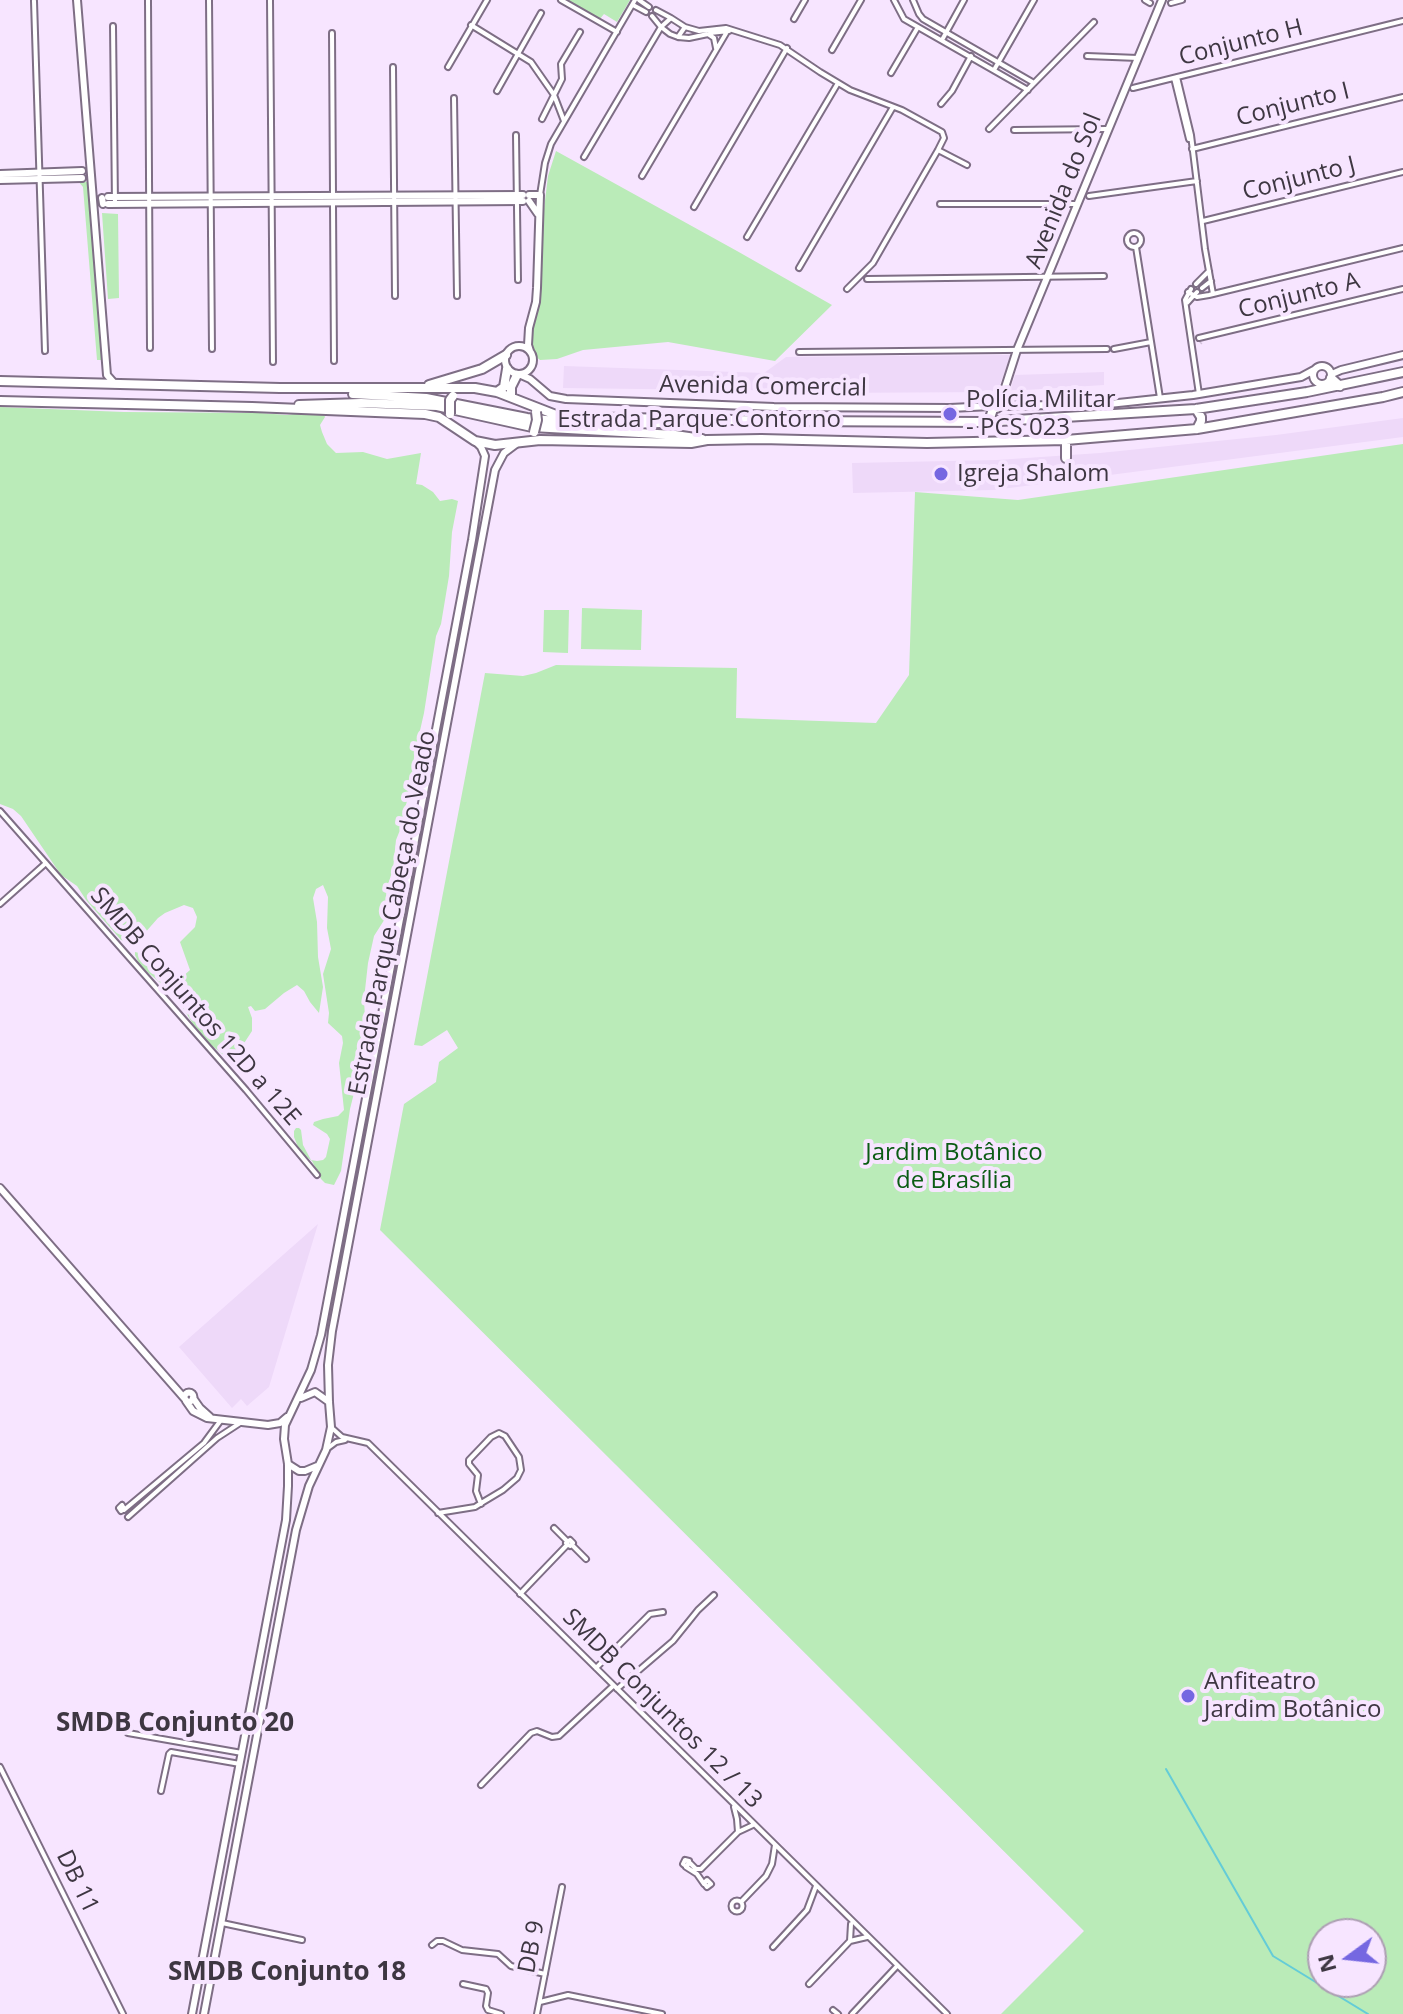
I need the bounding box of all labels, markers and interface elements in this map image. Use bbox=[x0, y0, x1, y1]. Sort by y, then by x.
street label: Conjunto H bbox=[1176, 14, 1306, 72]
street label: Conjunto I bbox=[1233, 77, 1353, 133]
street label: Avenida do Sol bbox=[1020, 109, 1108, 273]
street label: Conjunto J bbox=[1240, 151, 1358, 207]
street label: Conjunto A bbox=[1235, 267, 1363, 325]
street label: Avenida Comercial bbox=[659, 371, 867, 403]
place label: Polícia Militar - PCS 023 bbox=[966, 386, 1116, 442]
marker: Polícia Militar - PCS 023 bbox=[941, 405, 959, 423]
street label: Estrada Parque Contorno bbox=[557, 406, 841, 434]
place label: Igreja Shalom bbox=[957, 460, 1110, 488]
marker: Igreja Shalom bbox=[932, 465, 950, 483]
street label: Estrada Parque Cabeça do Veado bbox=[343, 728, 443, 1098]
street label: SMDB Conjuntos 12D a 12E bbox=[84, 882, 306, 1132]
park label: Jardim Botânico de Brasília bbox=[865, 1139, 1043, 1195]
street label: SMDB Conjuntos 12 / 13 bbox=[556, 1603, 768, 1815]
place label: Anfiteatro Jardim Botânico bbox=[1204, 1668, 1381, 1724]
marker: Anfiteatro Jardim Botânico bbox=[1179, 1687, 1197, 1705]
district label: SMDB Conjunto 20 bbox=[56, 1708, 294, 1740]
street label: DB 11 bbox=[49, 1846, 105, 1918]
street label: DB 9 bbox=[513, 1918, 551, 1976]
north arrow bbox=[1307, 1918, 1387, 1998]
text: N bbox=[1309, 1951, 1343, 1976]
district label: SMDB Conjunto 18 bbox=[168, 1957, 406, 1989]

